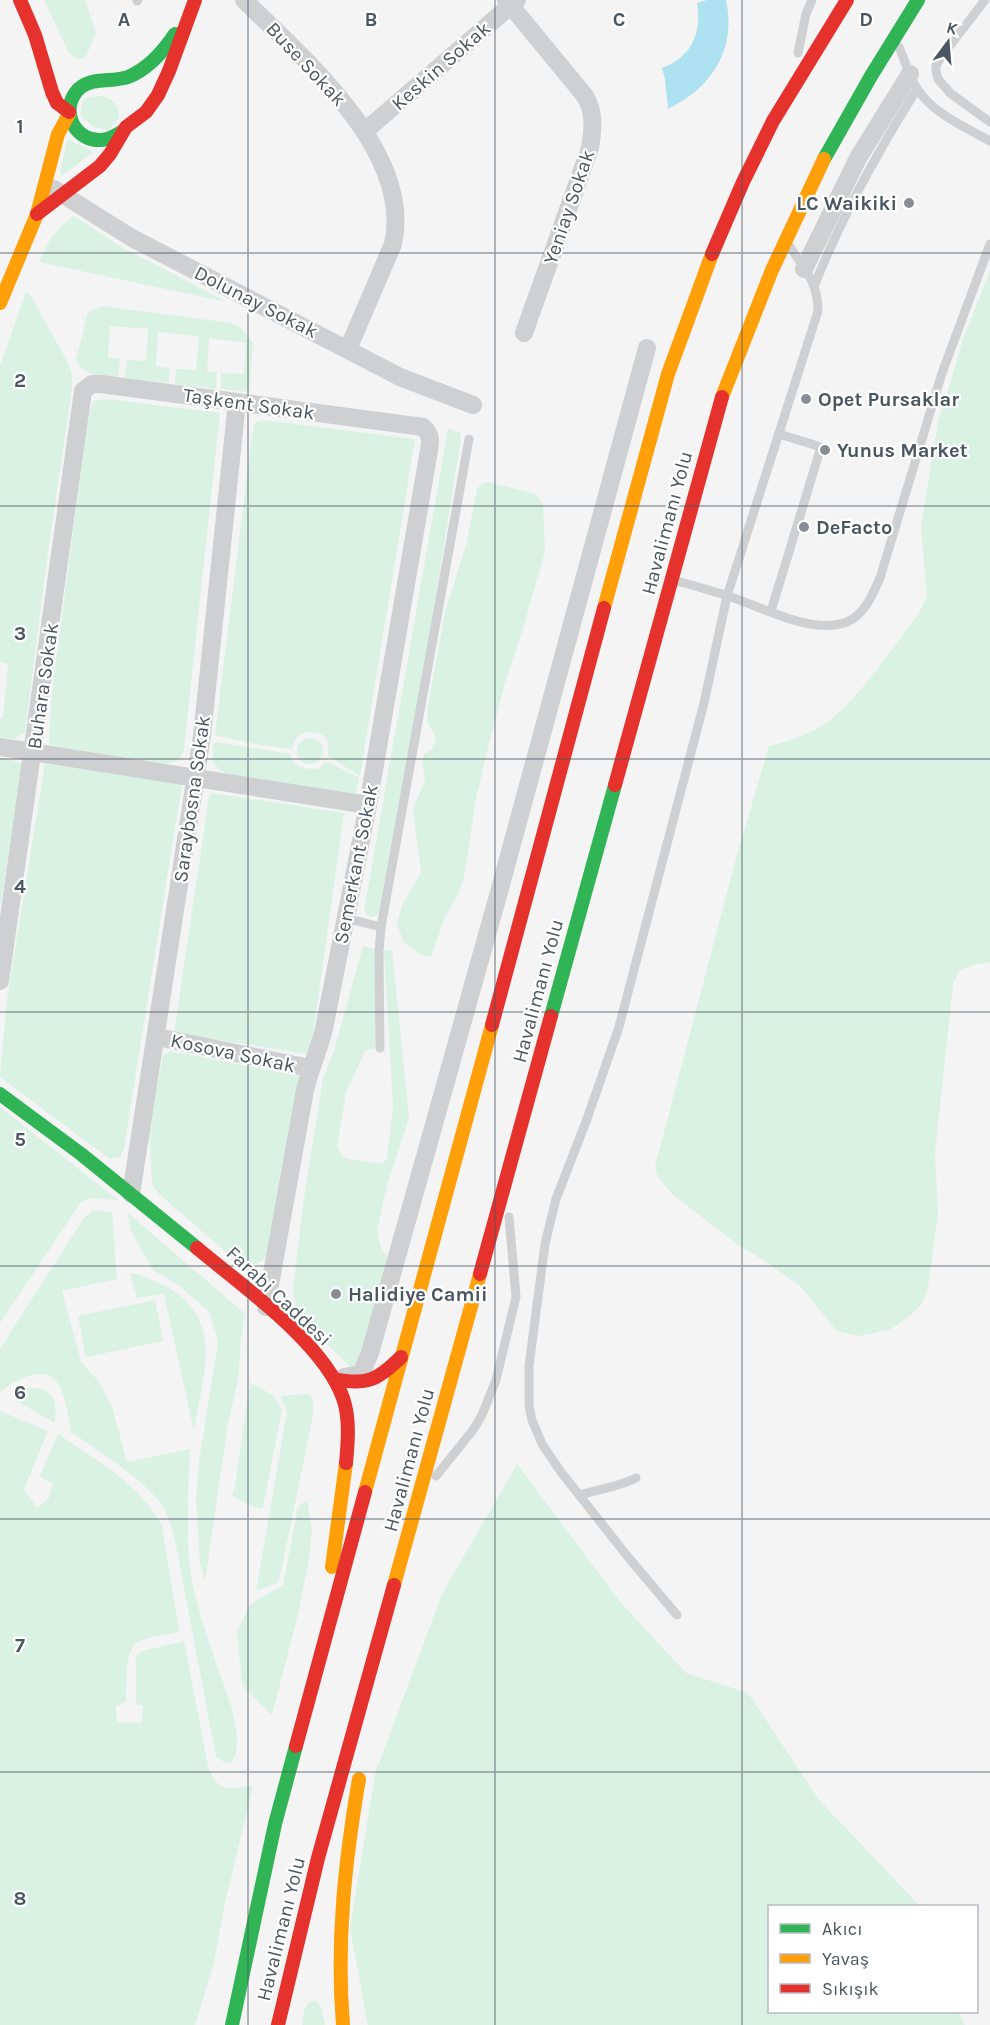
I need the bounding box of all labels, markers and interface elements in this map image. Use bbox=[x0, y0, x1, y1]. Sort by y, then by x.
text: A bbox=[118, 8, 131, 31]
text: B bbox=[365, 8, 377, 31]
text: C bbox=[613, 8, 625, 31]
text: D bbox=[859, 8, 873, 31]
north arrow bbox=[918, 12, 978, 72]
street label: Buse Sokak bbox=[261, 17, 351, 111]
street label: Keskin Sokak bbox=[387, 17, 495, 115]
text: K bbox=[944, 17, 960, 39]
text: 1 bbox=[16, 115, 24, 138]
street label: Yeniay Sokak bbox=[539, 147, 599, 267]
place label: LC Waikiki bbox=[796, 192, 897, 215]
marker: LC Waikiki bbox=[902, 196, 916, 210]
street label: Dolunay Sokak bbox=[190, 261, 322, 343]
text: 2 bbox=[14, 369, 26, 392]
street label: Taşkent Sokak bbox=[182, 383, 316, 425]
place label: Opet Pursaklar bbox=[818, 388, 959, 411]
marker: Opet Pursaklar bbox=[799, 392, 813, 406]
place label: Yunus Market bbox=[837, 439, 968, 462]
marker: Yunus Market bbox=[818, 443, 832, 457]
street label: Havalimanı Yolu bbox=[637, 449, 697, 597]
place label: DeFacto bbox=[816, 516, 892, 539]
marker: DeFacto bbox=[797, 520, 811, 534]
street label: Buhara Sokak bbox=[23, 621, 63, 751]
text: 3 bbox=[14, 622, 26, 645]
street label: Saraybosna Sokak bbox=[169, 714, 215, 884]
street label: Semerkant Sokak bbox=[329, 782, 383, 946]
text: 4 bbox=[14, 875, 26, 898]
street label: Havalimanı Yolu bbox=[508, 917, 568, 1065]
street label: Kosova Sokak bbox=[169, 1029, 297, 1077]
text: 5 bbox=[14, 1128, 26, 1151]
street label: Farabi Caddesi bbox=[222, 1241, 336, 1351]
place label: Halidiye Camii bbox=[348, 1283, 488, 1306]
marker: Halidiye Camii bbox=[329, 1287, 343, 1301]
text: 6 bbox=[14, 1381, 26, 1404]
street label: Havalimanı Yolu bbox=[379, 1386, 439, 1534]
text: 7 bbox=[15, 1634, 25, 1657]
street label: Havalimanı Yolu bbox=[252, 1855, 310, 2003]
text: 8 bbox=[14, 1887, 26, 1910]
legend bbox=[768, 1905, 978, 2013]
text: Akıcı bbox=[822, 1918, 863, 1940]
text: Yavaş bbox=[822, 1948, 869, 1970]
text: Sıkışık bbox=[822, 1978, 879, 2000]

